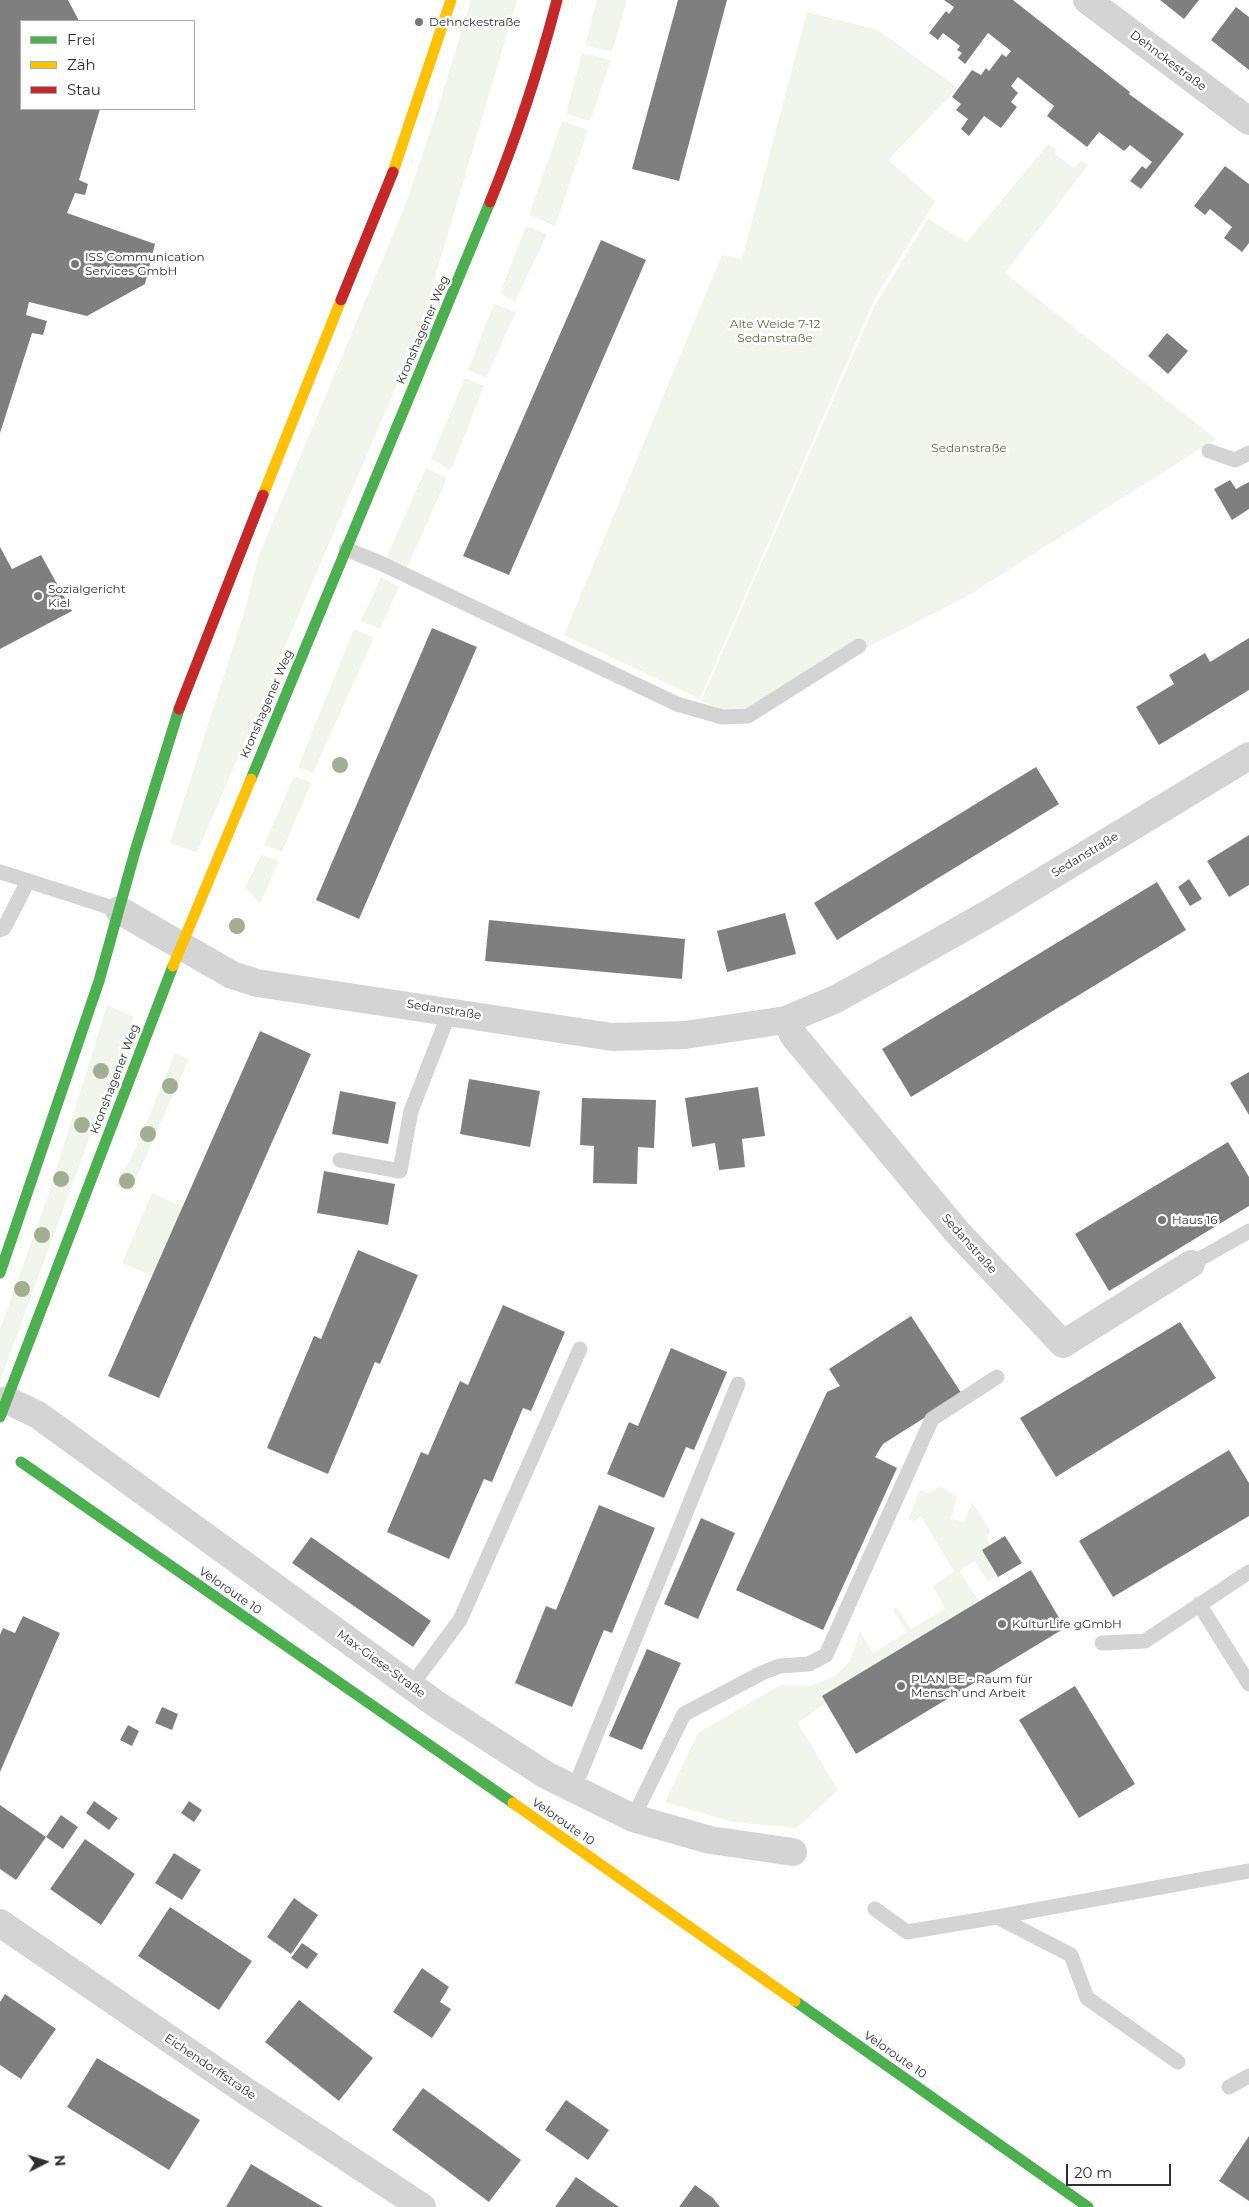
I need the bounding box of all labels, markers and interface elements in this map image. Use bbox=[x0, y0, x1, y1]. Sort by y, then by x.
place label: Dehnckestraße bbox=[429, 15, 521, 29]
marker: Dehnckestraße bbox=[413, 16, 425, 28]
legend bbox=[20, 20, 195, 110]
street label: Dehnckestraße bbox=[1127, 28, 1209, 94]
text: Frei bbox=[67, 30, 95, 49]
text: Zäh bbox=[67, 55, 96, 74]
text: Stau bbox=[67, 80, 101, 99]
place label: ISS Communication Services GmbH bbox=[85, 250, 205, 278]
marker: ISS Communication Services GmbH bbox=[69, 258, 81, 270]
street label: Kronshagener Weg bbox=[394, 273, 452, 387]
park label: Alte Weide 7-12 Sedanstraße bbox=[730, 317, 820, 345]
park label: Sedanstraße bbox=[931, 441, 1007, 455]
place label: Sozialgericht Kiel bbox=[48, 582, 126, 610]
marker: Sozialgericht Kiel bbox=[32, 590, 44, 602]
street label: Kronshagener Weg bbox=[238, 647, 296, 761]
street label: Sedanstraße bbox=[1049, 829, 1121, 881]
street label: Sedanstraße bbox=[406, 997, 482, 1023]
street label: Kronshagener Weg bbox=[87, 1022, 143, 1136]
street label: Sedanstraße bbox=[938, 1211, 1000, 1277]
place label: Haus 16 bbox=[1172, 1213, 1218, 1227]
marker: Haus 16 bbox=[1156, 1214, 1168, 1226]
street label: Veloroute 10 bbox=[196, 1564, 264, 1618]
place label: KulturLife gGmbH bbox=[1012, 1617, 1122, 1631]
marker: KulturLife gGmbH bbox=[996, 1618, 1008, 1630]
street label: Max-Giese-Straße bbox=[334, 1627, 428, 1701]
place label: PLAN BE - Raum für Mensch und Arbeit bbox=[911, 1672, 1033, 1700]
marker: PLAN BE - Raum für Mensch und Arbeit bbox=[895, 1680, 907, 1692]
street label: Veloroute 10 bbox=[529, 1795, 597, 1849]
street label: Veloroute 10 bbox=[861, 2028, 929, 2082]
street label: Eichendorffstraße bbox=[161, 2031, 259, 2103]
north arrow bbox=[20, 2137, 70, 2187]
text: N bbox=[50, 2154, 69, 2167]
scale bar bbox=[1069, 2154, 1174, 2186]
text: 20 m bbox=[1074, 2163, 1112, 2182]

